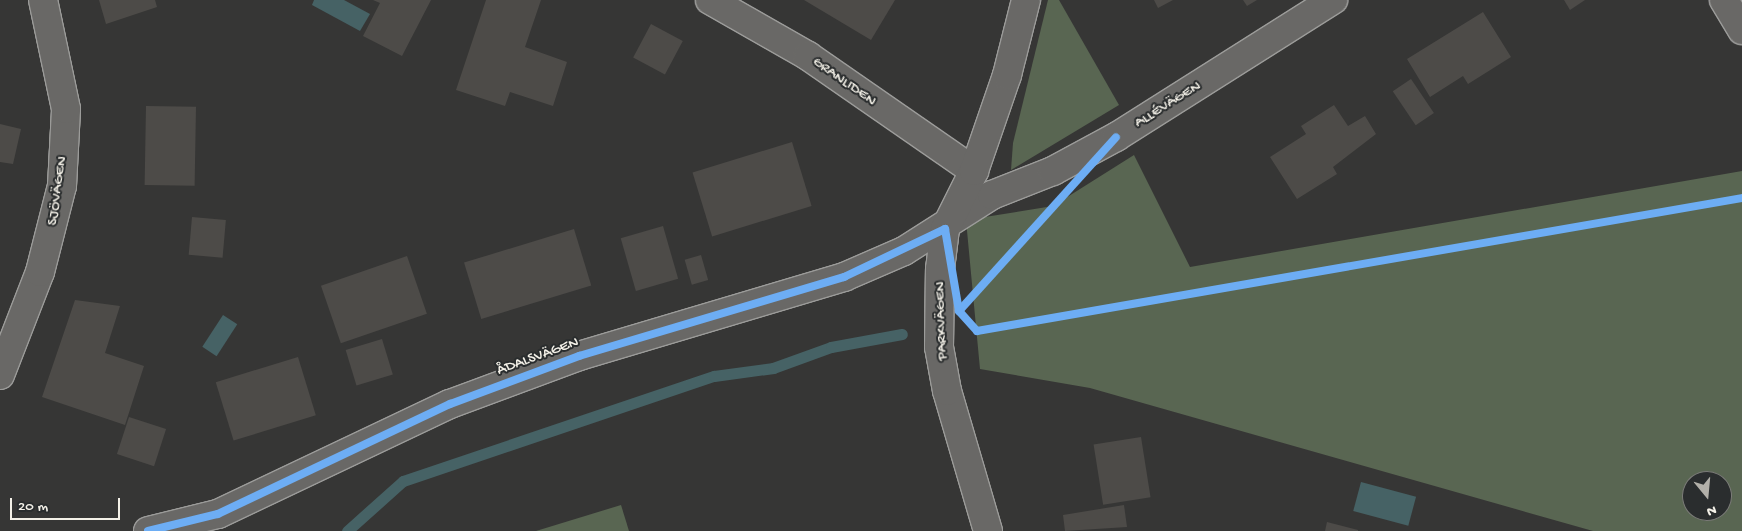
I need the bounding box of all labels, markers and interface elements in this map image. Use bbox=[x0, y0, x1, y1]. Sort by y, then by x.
street label: GRANLIDEN bbox=[809, 53, 879, 111]
street label: ALLÉVÄGEN bbox=[1131, 78, 1205, 132]
street label: SJÖVÄGEN bbox=[44, 155, 72, 227]
street label: PARKVÄGEN bbox=[932, 281, 952, 361]
street label: ÅDALSVÄGEN bbox=[495, 334, 581, 380]
north arrow bbox=[1682, 471, 1732, 521]
scale bar bbox=[12, 488, 122, 520]
text: 20 m bbox=[18, 498, 48, 516]
text: N bbox=[1704, 500, 1718, 519]

